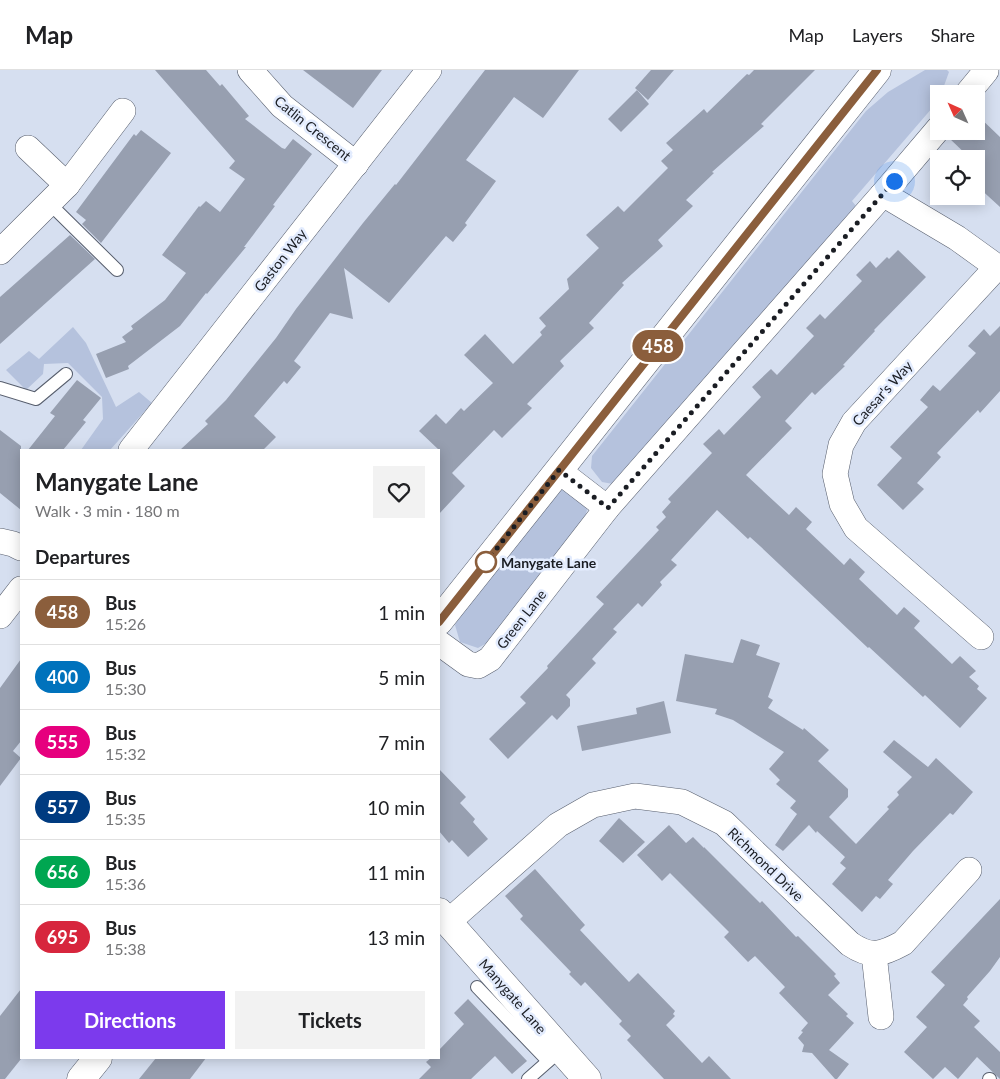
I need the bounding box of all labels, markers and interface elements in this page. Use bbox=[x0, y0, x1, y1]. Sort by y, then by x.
text: Map bbox=[25, 20, 73, 49]
text: Map bbox=[788, 24, 824, 46]
text: Layers bbox=[852, 24, 903, 46]
text: Share bbox=[931, 24, 975, 46]
north arrow bbox=[930, 85, 985, 140]
map controls bbox=[930, 85, 985, 205]
street label: Catlin Crescent bbox=[271, 92, 355, 164]
button: locate bbox=[930, 150, 985, 205]
your location bbox=[882, 169, 907, 194]
street label: Gaston Way bbox=[250, 225, 310, 295]
line badge: 458 bbox=[629, 330, 687, 362]
text: 458 bbox=[642, 335, 674, 357]
street label: Caesar's Way bbox=[848, 356, 916, 429]
button: heart bbox=[373, 466, 425, 518]
text: Manygate Lane bbox=[35, 467, 198, 496]
text: Walk · 3 min · 180 m bbox=[35, 501, 180, 520]
text: Departures bbox=[35, 545, 130, 568]
marker: Manygate Lane bbox=[475, 551, 497, 573]
place label: Manygate Lane bbox=[501, 554, 597, 571]
street label: Green Lane bbox=[493, 586, 549, 652]
text: Bus bbox=[105, 591, 136, 614]
text: 458 bbox=[47, 601, 78, 623]
text: 1 min bbox=[378, 601, 425, 624]
text: 15:26 bbox=[105, 614, 146, 633]
text: Bus bbox=[105, 656, 136, 679]
text: 400 bbox=[47, 666, 78, 688]
text: 5 min bbox=[378, 666, 425, 689]
text: 15:30 bbox=[105, 679, 146, 698]
text: Bus bbox=[105, 721, 136, 744]
text: 555 bbox=[47, 731, 78, 753]
text: 7 min bbox=[378, 731, 425, 754]
text: 15:32 bbox=[105, 744, 146, 763]
text: Bus bbox=[105, 786, 136, 809]
text: 557 bbox=[47, 796, 78, 818]
text: 10 min bbox=[367, 796, 425, 819]
text: 15:35 bbox=[105, 809, 146, 828]
street label: Richmond Drive bbox=[725, 824, 807, 904]
text: Bus bbox=[105, 851, 136, 874]
text: 656 bbox=[47, 861, 78, 883]
text: 11 min bbox=[367, 861, 425, 884]
text: 15:36 bbox=[105, 874, 146, 893]
text: Bus bbox=[105, 916, 136, 939]
text: 695 bbox=[47, 926, 78, 948]
text: 13 min bbox=[367, 926, 425, 949]
text: 15:38 bbox=[105, 939, 146, 958]
street label: Manygate Lane bbox=[476, 955, 550, 1037]
button: Directions bbox=[35, 991, 225, 1049]
button: Tickets bbox=[235, 991, 425, 1049]

